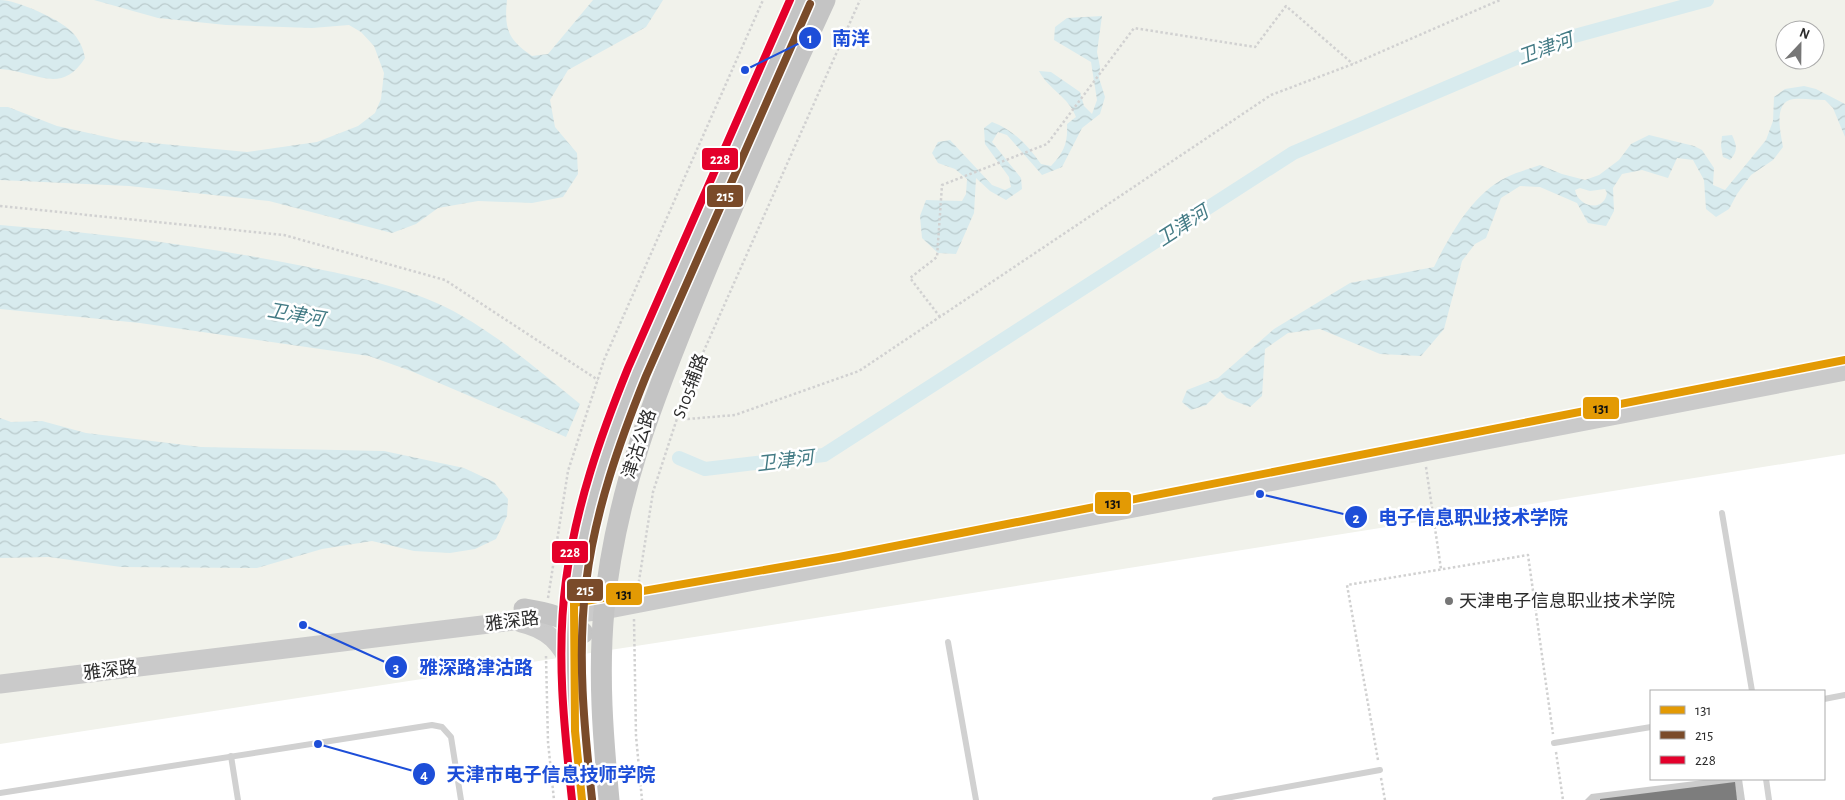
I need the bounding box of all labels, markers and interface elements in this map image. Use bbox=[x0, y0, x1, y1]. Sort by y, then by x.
north arrow bbox=[1775, 20, 1825, 70]
callout: 南洋 bbox=[797, 21, 880, 55]
text: N bbox=[1797, 26, 1812, 42]
water label: 卫津河 bbox=[1515, 28, 1579, 68]
text: 南洋 bbox=[832, 29, 870, 49]
text: 1 bbox=[807, 31, 813, 46]
line badge: 228 bbox=[701, 147, 739, 171]
text: 228 bbox=[710, 153, 730, 167]
line badge: 215 bbox=[706, 184, 744, 208]
text: 215 bbox=[716, 190, 734, 204]
water label: 卫津河 bbox=[1153, 200, 1215, 250]
water label: 卫津河 bbox=[266, 300, 330, 330]
street label: S105辅路 bbox=[669, 351, 711, 421]
line badge: 131 bbox=[1582, 396, 1620, 420]
text: 131 bbox=[1593, 402, 1609, 416]
street label: 津沽公路 bbox=[618, 407, 660, 481]
water label: 卫津河 bbox=[756, 447, 819, 474]
line badge: 131 bbox=[1094, 491, 1132, 515]
text: 131 bbox=[1105, 497, 1121, 511]
callout: 电子信息职业技术学院 bbox=[1343, 500, 1578, 534]
text: 电子信息职业技术学院 bbox=[1378, 507, 1568, 528]
text: 2 bbox=[1352, 511, 1360, 526]
line badge: 228 bbox=[551, 540, 589, 564]
text: 228 bbox=[560, 546, 580, 560]
line badge: 215 bbox=[566, 578, 604, 602]
line badge: 131 bbox=[605, 582, 643, 606]
text: 215 bbox=[576, 584, 594, 598]
text: 131 bbox=[616, 588, 632, 602]
place label: 天津电子信息职业技术学院 bbox=[1459, 591, 1675, 611]
marker: 天津电子信息职业技术学院 bbox=[1443, 595, 1455, 607]
street label: 雅深路 bbox=[484, 608, 540, 634]
callout: 雅深路津沽路 bbox=[384, 650, 543, 684]
street label: 雅深路 bbox=[82, 657, 138, 683]
text: 雅深路津沽路 bbox=[419, 658, 533, 678]
text: 3 bbox=[393, 661, 399, 676]
legend bbox=[1650, 690, 1825, 780]
text: 131 bbox=[1695, 703, 1712, 718]
text: 215 bbox=[1695, 728, 1713, 743]
text: 228 bbox=[1695, 753, 1716, 768]
callout: 天津市电子信息技师学院 bbox=[411, 757, 665, 791]
text: 天津市电子信息技师学院 bbox=[446, 764, 656, 785]
text: 4 bbox=[420, 768, 428, 783]

